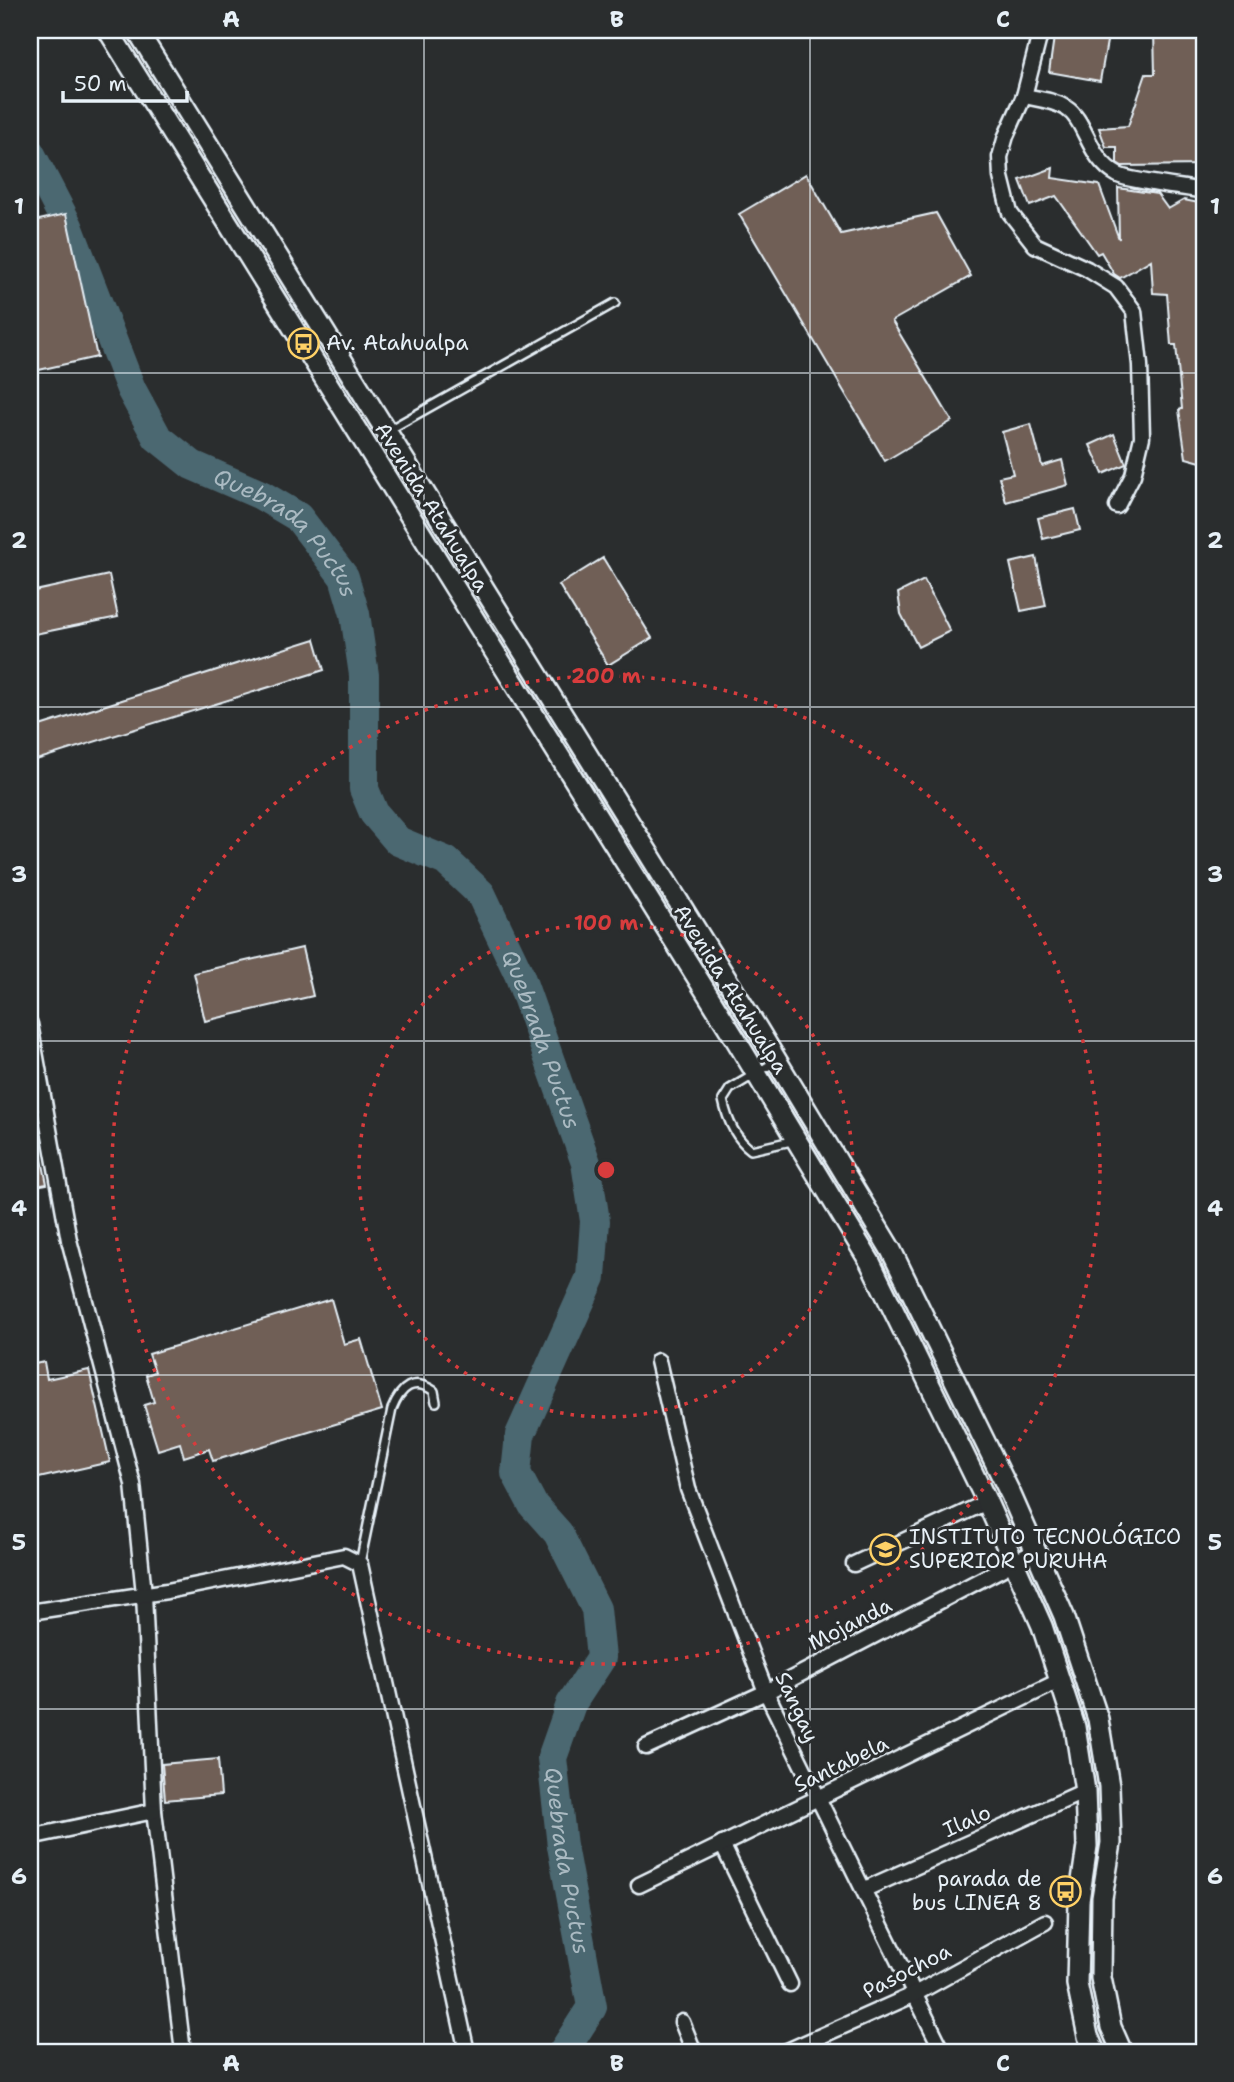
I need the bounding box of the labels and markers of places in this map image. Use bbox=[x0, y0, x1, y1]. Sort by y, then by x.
bus stop icon: Av. Atahualpa bbox=[286, 326, 320, 360]
place label: Av. Atahualpa bbox=[326, 329, 469, 357]
centre of rings bbox=[594, 1158, 618, 1182]
place label: INSTITUTO TECNOLÓGICO SUPERIOR PURUHA bbox=[909, 1522, 1181, 1575]
school or university icon: INSTITUTO TECNOLÓGICO SUPERIOR PURUHA bbox=[869, 1532, 903, 1566]
place label: parada de bus LINEA 8 bbox=[912, 1865, 1042, 1917]
bus stop icon: parada de bus LINEA 8 bbox=[1048, 1874, 1082, 1908]

